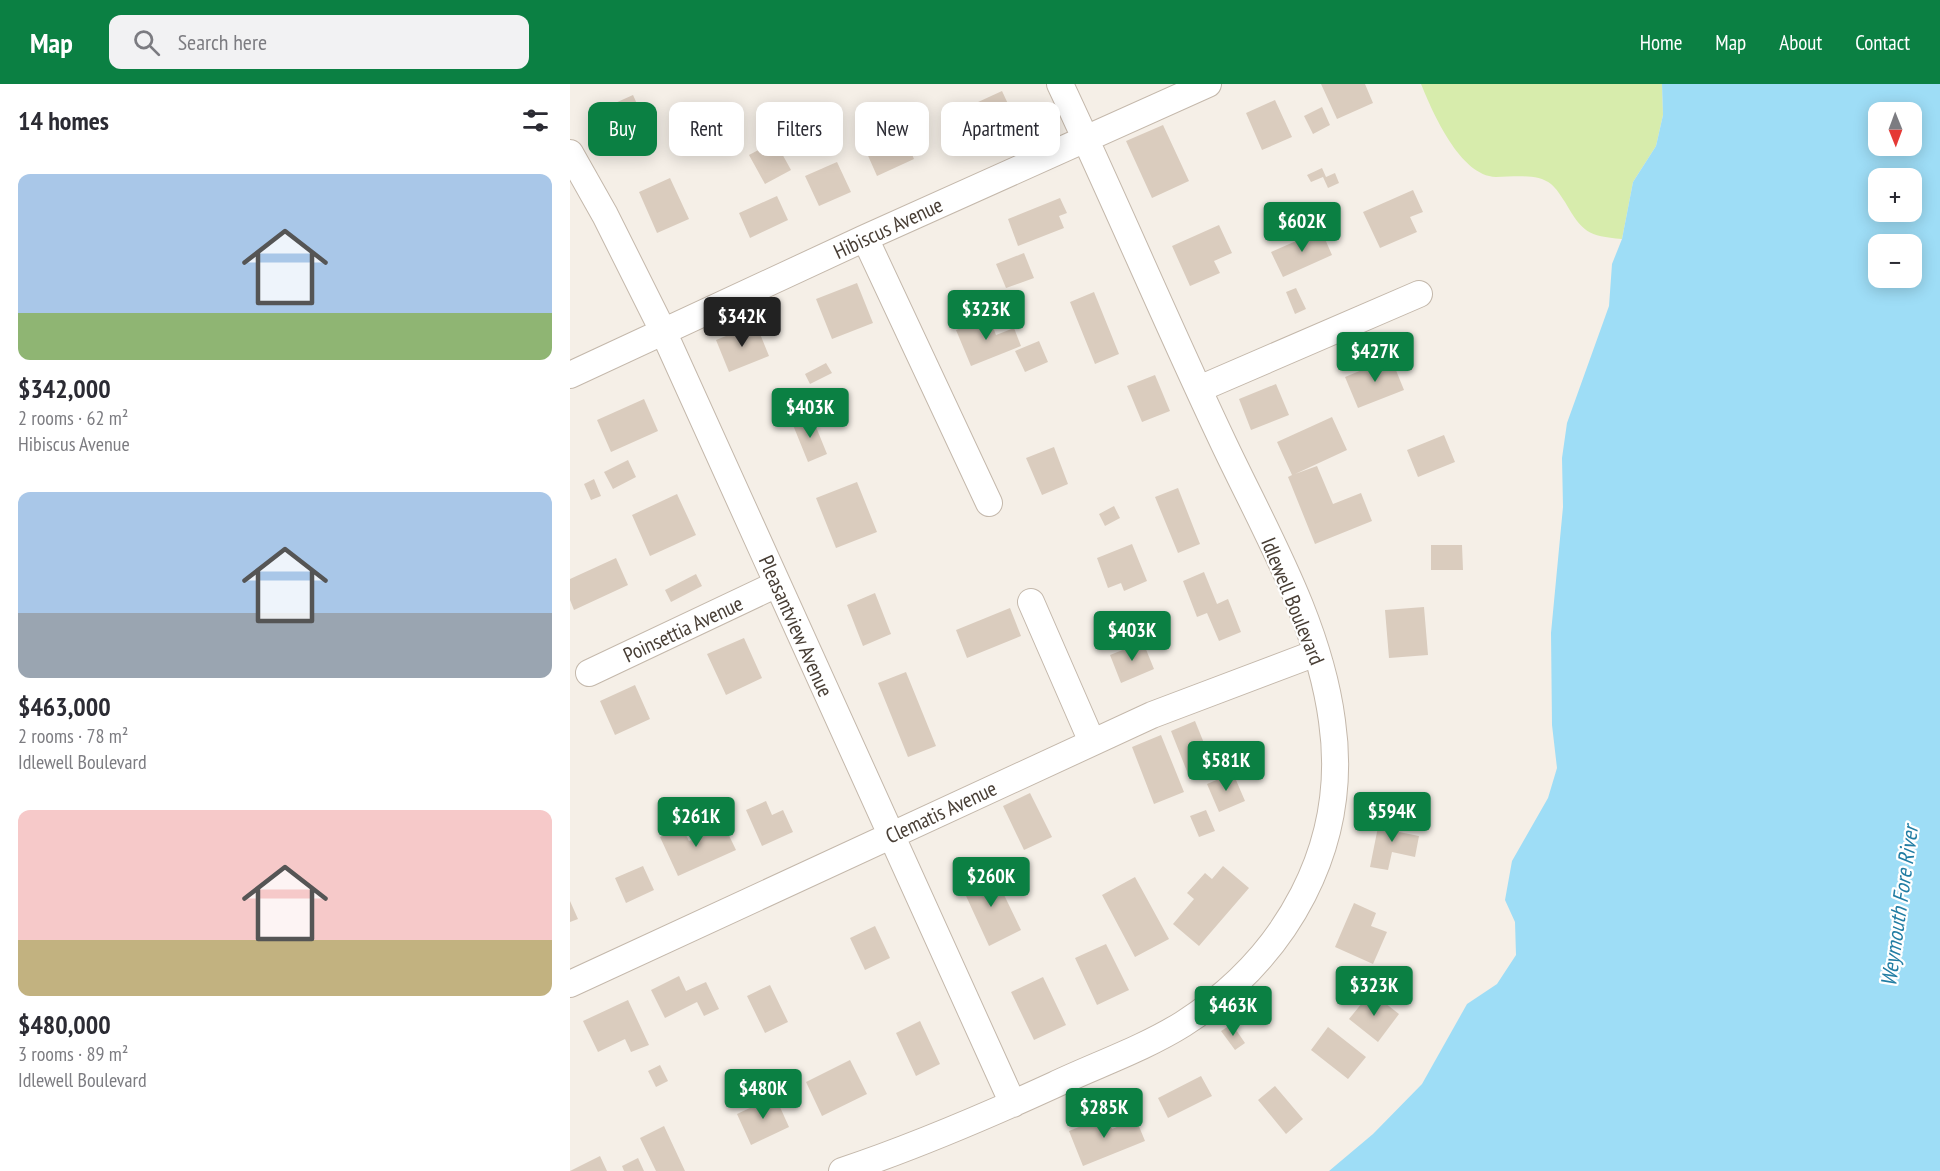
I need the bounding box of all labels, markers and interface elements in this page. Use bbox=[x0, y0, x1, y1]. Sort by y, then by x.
search box bbox=[109, 15, 529, 69]
text: Map bbox=[30, 24, 73, 61]
icon: search bbox=[130, 26, 163, 59]
text: Search here bbox=[178, 28, 267, 56]
text: Home bbox=[1640, 29, 1682, 56]
text: Map bbox=[1715, 29, 1746, 56]
text: About bbox=[1779, 29, 1822, 56]
text: Contact bbox=[1855, 29, 1910, 56]
chip: Buy bbox=[588, 102, 657, 156]
chip: Rent bbox=[669, 102, 744, 156]
chip: Filters bbox=[756, 102, 843, 156]
chip: New bbox=[855, 102, 929, 156]
chip: Apartment bbox=[941, 102, 1060, 156]
north arrow bbox=[1868, 102, 1922, 156]
map controls bbox=[1868, 102, 1922, 288]
text: 14 homes bbox=[18, 104, 109, 137]
icon: filters bbox=[519, 104, 552, 137]
button: + bbox=[1868, 168, 1922, 222]
street label: Hibiscus Avenue bbox=[829, 191, 947, 265]
pin: $602K bbox=[1260, 202, 1344, 253]
text: $602K bbox=[1278, 208, 1326, 234]
icon: home bbox=[231, 213, 339, 321]
button: − bbox=[1868, 234, 1922, 288]
pin: $323K bbox=[944, 290, 1028, 341]
text: $323K bbox=[962, 296, 1010, 322]
pin: $342K bbox=[700, 297, 784, 348]
text: $342K bbox=[718, 303, 766, 329]
pin: $427K bbox=[1333, 332, 1417, 383]
text: $427K bbox=[1351, 338, 1399, 364]
text: $342,000 bbox=[18, 372, 111, 405]
pin: $403K bbox=[768, 388, 852, 439]
text: $403K bbox=[786, 394, 834, 420]
text: 2 rooms · 62 m² bbox=[18, 405, 128, 431]
text: Hibiscus Avenue bbox=[18, 431, 130, 457]
icon: home bbox=[231, 531, 339, 639]
street label: Idlewell Boulevard bbox=[1255, 533, 1331, 669]
street label: Pleasantview Avenue bbox=[753, 551, 839, 701]
street label: Poinsettia Avenue bbox=[619, 590, 747, 668]
pin: $403K bbox=[1090, 611, 1174, 662]
text: $403K bbox=[1108, 617, 1156, 643]
text: $463,000 bbox=[18, 690, 111, 723]
text: 2 rooms · 78 m² bbox=[18, 723, 128, 749]
pin: $581K bbox=[1184, 741, 1268, 792]
text: $581K bbox=[1202, 747, 1250, 773]
text: Idlewell Boulevard bbox=[18, 749, 147, 775]
street label: Clematis Avenue bbox=[881, 774, 1001, 850]
pin: $594K bbox=[1350, 792, 1434, 843]
pin: $261K bbox=[654, 797, 738, 848]
text: $594K bbox=[1368, 798, 1416, 824]
text: $261K bbox=[672, 803, 720, 829]
water label: Weymouth Fore River bbox=[1874, 821, 1925, 988]
icon: home bbox=[231, 849, 339, 957]
pin: $260K bbox=[949, 857, 1033, 908]
text: $260K bbox=[967, 863, 1015, 889]
pin: $323K bbox=[1332, 966, 1416, 1017]
text: $323K bbox=[1350, 972, 1398, 998]
pin: $463K bbox=[1191, 986, 1275, 1037]
text: $463K bbox=[1209, 992, 1257, 1018]
text: $480,000 bbox=[18, 1008, 111, 1041]
text: 3 rooms · 89 m² bbox=[18, 1041, 128, 1067]
text: Idlewell Boulevard bbox=[18, 1067, 147, 1093]
pin: $480K bbox=[721, 1069, 805, 1120]
text: $480K bbox=[739, 1075, 787, 1101]
pin: $285K bbox=[1062, 1088, 1146, 1139]
text: $285K bbox=[1080, 1094, 1128, 1120]

